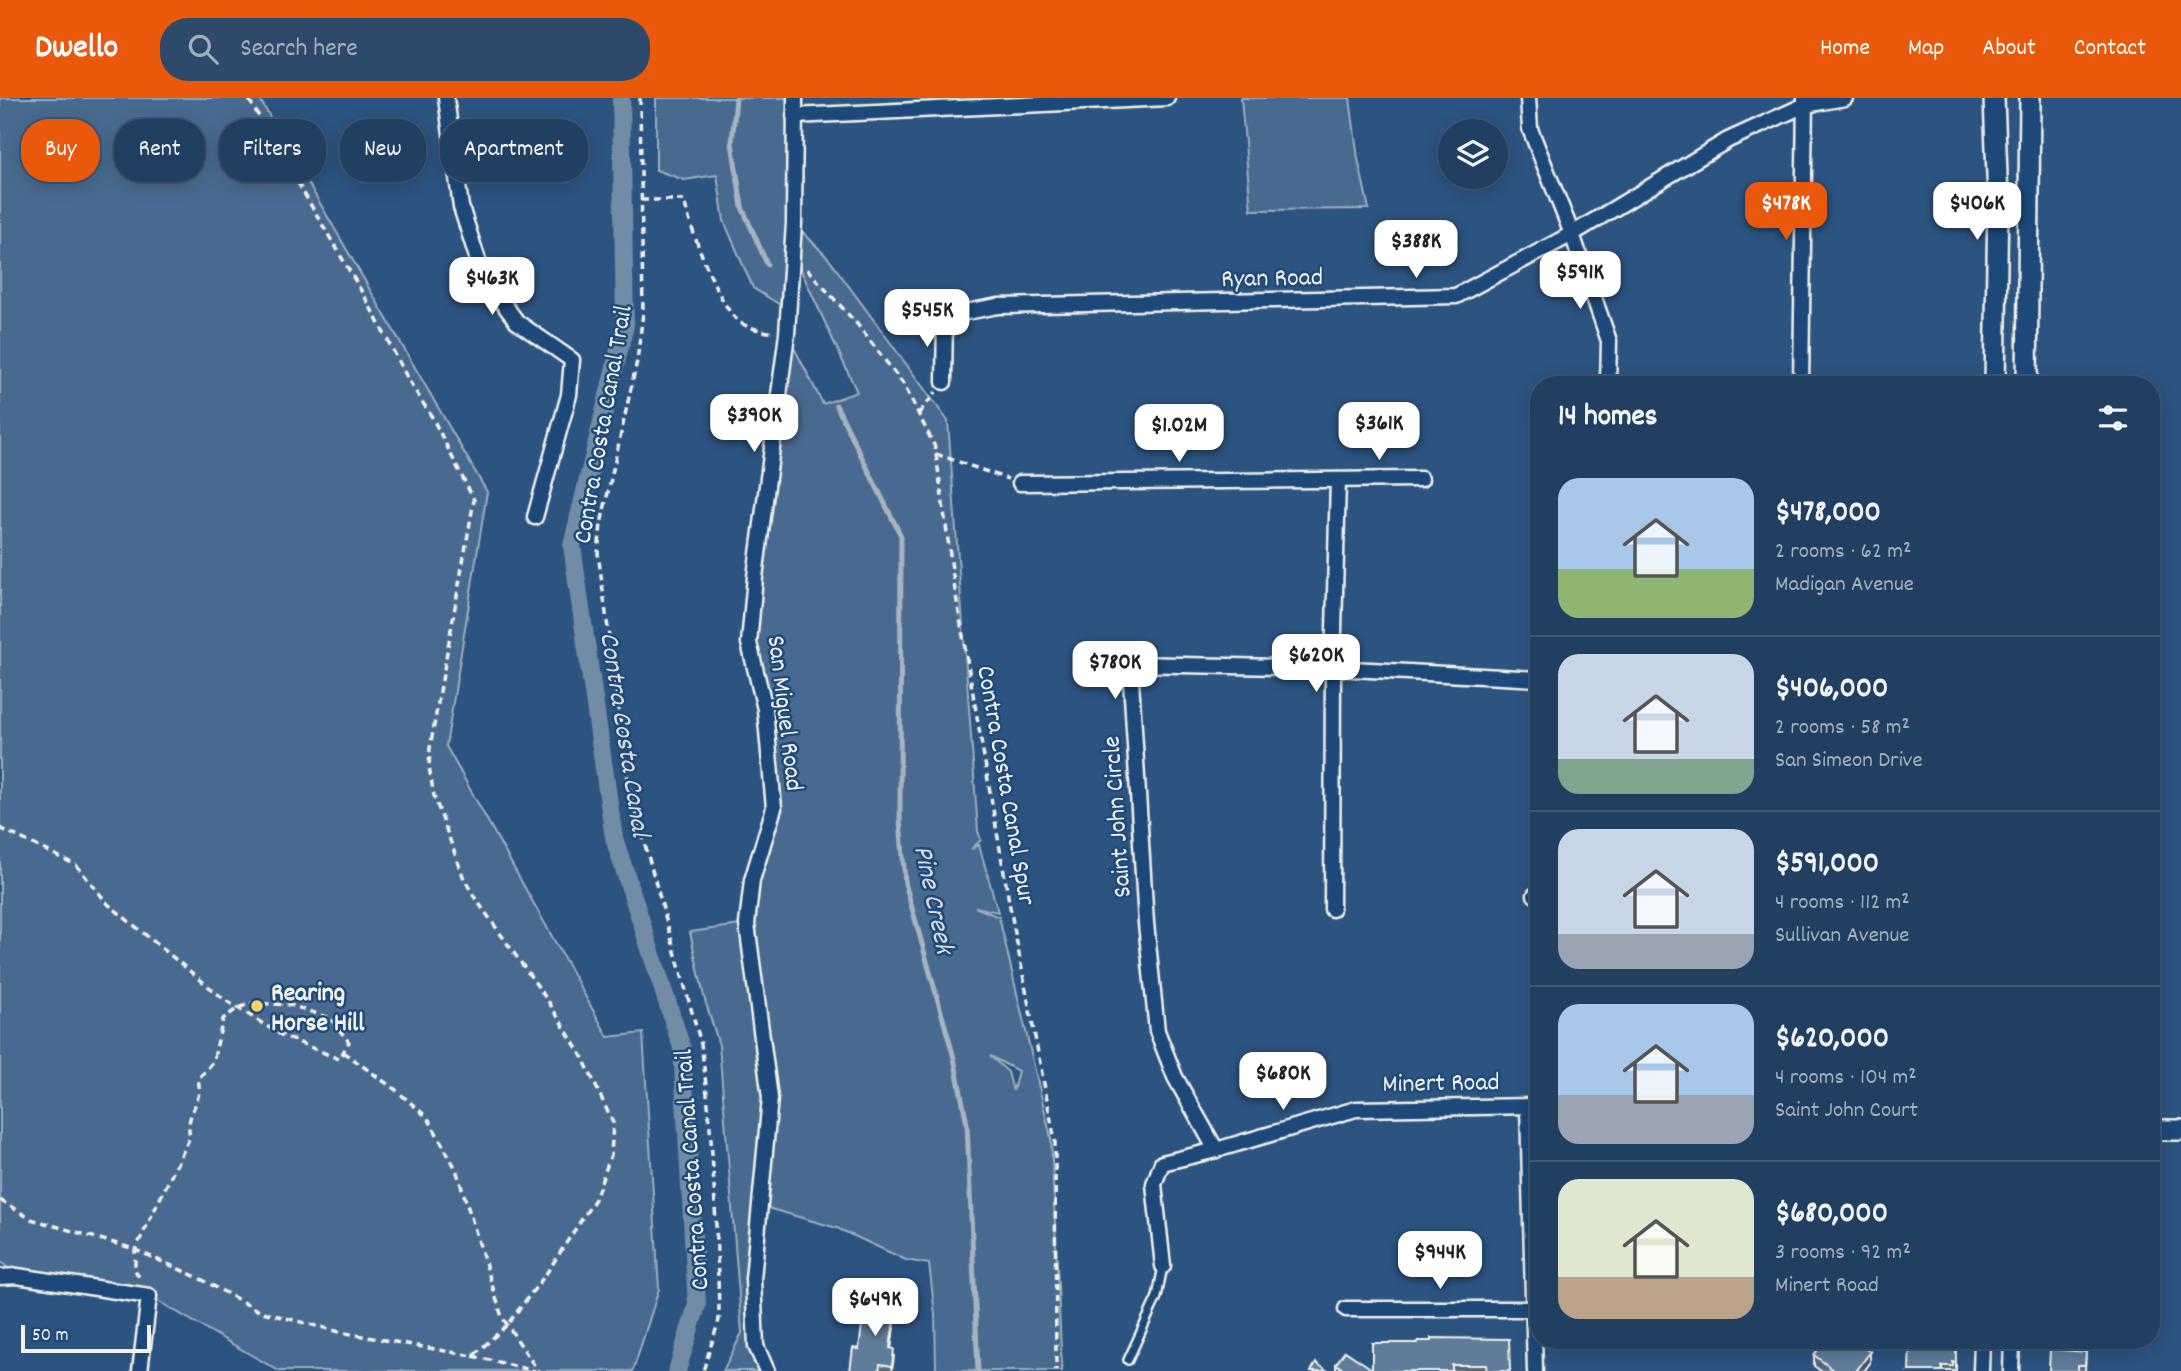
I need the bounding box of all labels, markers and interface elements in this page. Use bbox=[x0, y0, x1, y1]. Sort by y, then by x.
search box bbox=[160, 18, 650, 81]
text: Dwello bbox=[35, 26, 118, 73]
icon: search bbox=[184, 30, 222, 68]
text: Search here bbox=[240, 31, 358, 68]
text: Home bbox=[1820, 32, 1870, 66]
text: Map bbox=[1908, 32, 1944, 66]
text: About bbox=[1982, 32, 2036, 66]
text: Contact bbox=[2074, 32, 2146, 66]
chip: Buy bbox=[21, 119, 100, 182]
chip: Rent bbox=[114, 119, 205, 182]
chip: Filters bbox=[219, 119, 326, 182]
chip: New bbox=[340, 119, 426, 182]
chip: Apartment bbox=[440, 119, 588, 182]
map controls bbox=[1438, 119, 1508, 189]
button: layers bbox=[1438, 119, 1508, 189]
pin: $478K bbox=[1737, 183, 1835, 242]
pin: $406K bbox=[1928, 183, 2026, 242]
text: $478K bbox=[1761, 188, 1811, 221]
text: $406K bbox=[1949, 188, 2005, 221]
pin: $388K bbox=[1367, 220, 1465, 280]
text: $388K bbox=[1391, 226, 1441, 259]
pin: $591K bbox=[1531, 252, 1629, 311]
text: $591K bbox=[1556, 257, 1604, 290]
pin: $463K bbox=[443, 258, 541, 317]
street label: Ryan Road bbox=[1221, 260, 1323, 299]
text: $463K bbox=[465, 263, 519, 296]
pin: $545K bbox=[878, 289, 976, 349]
text: $545K bbox=[900, 295, 954, 328]
street label: Contra Costa Canal Trail bbox=[565, 302, 644, 547]
pin: $390K bbox=[705, 394, 803, 454]
text: 14 homes bbox=[1558, 397, 1657, 440]
icon: filters bbox=[2094, 399, 2132, 437]
text: $390K bbox=[726, 400, 782, 433]
pin: $361K bbox=[1330, 402, 1428, 462]
pin: $1.02M bbox=[1122, 404, 1236, 464]
text: $361K bbox=[1355, 408, 1403, 441]
text: $1.02M bbox=[1151, 410, 1207, 443]
text: $478,000 bbox=[1775, 493, 1881, 536]
icon: home bbox=[1614, 506, 1698, 590]
text: 2 rooms · 62 m² bbox=[1775, 536, 1911, 569]
text: Madigan Avenue bbox=[1775, 569, 1914, 602]
water label: Contra Costa Canal bbox=[586, 629, 658, 843]
street label: San Miguel Road bbox=[756, 634, 811, 793]
pin: $620K bbox=[1267, 634, 1365, 694]
text: $620K bbox=[1288, 640, 1344, 673]
pin: $780K bbox=[1066, 642, 1164, 701]
text: $780K bbox=[1089, 647, 1141, 680]
street label: Contra Costa Canal Spur bbox=[965, 663, 1044, 909]
text: $406,000 bbox=[1775, 669, 1888, 712]
icon: home bbox=[1614, 682, 1698, 766]
text: 2 rooms · 58 m² bbox=[1775, 712, 1910, 745]
street label: Saint John Circle bbox=[1094, 735, 1143, 899]
text: San Simeon Drive bbox=[1775, 745, 1923, 778]
water label: Pine Creek bbox=[900, 842, 963, 960]
text: $591,000 bbox=[1775, 844, 1879, 887]
icon: home bbox=[1614, 857, 1698, 941]
text: 4 rooms · 112 m² bbox=[1775, 887, 1910, 920]
text: Sullivan Avenue bbox=[1775, 920, 1909, 953]
place label: Rearing Horse Hill bbox=[271, 976, 365, 1043]
marker: Rearing Horse Hill bbox=[249, 998, 265, 1014]
text: $620,000 bbox=[1775, 1019, 1889, 1062]
icon: home bbox=[1614, 1032, 1698, 1116]
street label: Contra Costa Canal Trail bbox=[667, 1048, 720, 1292]
pin: $680K bbox=[1234, 1052, 1332, 1112]
text: $680K bbox=[1255, 1058, 1311, 1091]
text: 4 rooms · 104 m² bbox=[1775, 1062, 1917, 1095]
street label: Minert Road bbox=[1382, 1065, 1500, 1104]
text: Saint John Court bbox=[1775, 1095, 1918, 1128]
text: $680,000 bbox=[1775, 1194, 1888, 1237]
icon: home bbox=[1614, 1207, 1698, 1291]
pin: $944K bbox=[1391, 1232, 1489, 1291]
text: $944K bbox=[1414, 1237, 1466, 1270]
text: 3 rooms · 92 m² bbox=[1775, 1237, 1911, 1270]
text: Minert Road bbox=[1775, 1270, 1879, 1303]
pin: $649K bbox=[826, 1278, 924, 1338]
text: $649K bbox=[848, 1284, 902, 1317]
scale bar bbox=[21, 1322, 150, 1354]
text: 50 m bbox=[32, 1323, 69, 1350]

